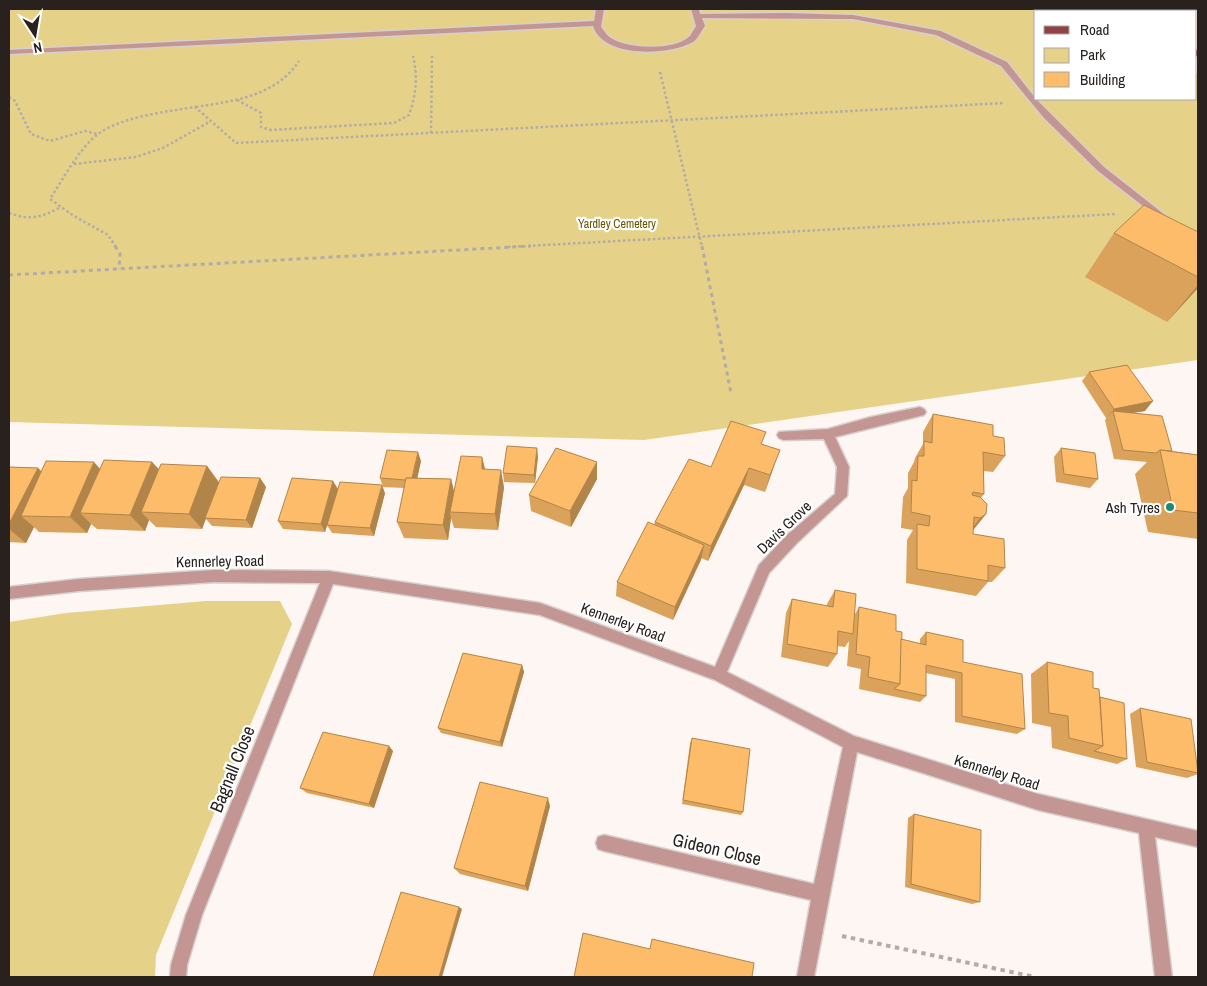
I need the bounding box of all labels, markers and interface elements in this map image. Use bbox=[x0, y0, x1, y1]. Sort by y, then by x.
north arrow bbox=[10, 10, 60, 60]
legend bbox=[1034, 10, 1197, 100]
text: Road bbox=[1080, 19, 1109, 40]
text: N bbox=[32, 38, 44, 57]
text: Park bbox=[1080, 44, 1106, 65]
text: Building bbox=[1080, 69, 1125, 90]
park label: Yardley Cemetery bbox=[578, 216, 656, 232]
street label: Davis Grove bbox=[752, 496, 816, 558]
place label: Ash Tyres bbox=[1105, 497, 1160, 518]
marker: Ash Tyres bbox=[1164, 501, 1176, 513]
street label: Kennerley Road bbox=[176, 550, 264, 572]
street label: Kennerley Road bbox=[578, 597, 668, 647]
street label: Bagnall Close bbox=[203, 722, 261, 816]
street label: Kennerley Road bbox=[952, 749, 1042, 795]
street label: Gideon Close bbox=[670, 827, 764, 871]

